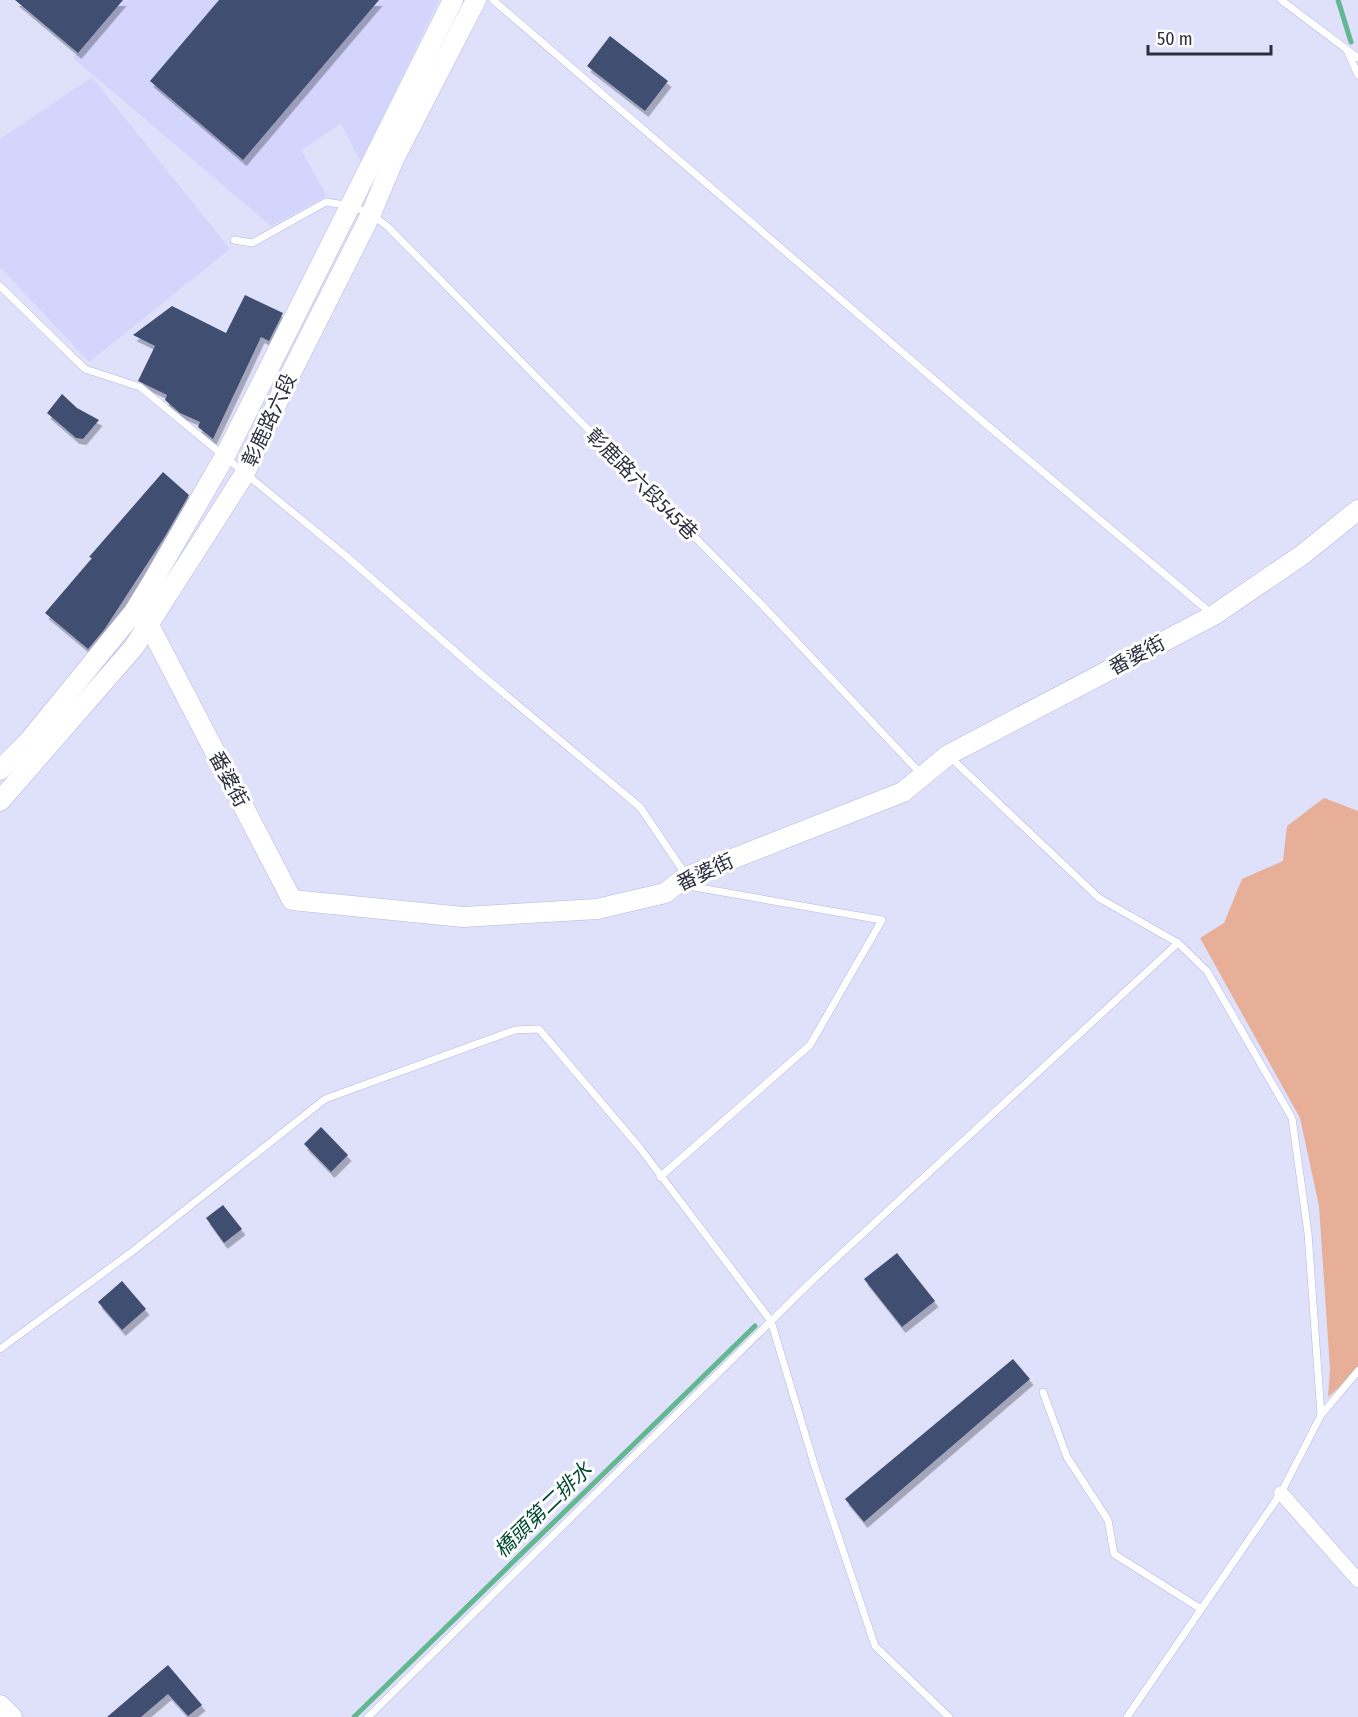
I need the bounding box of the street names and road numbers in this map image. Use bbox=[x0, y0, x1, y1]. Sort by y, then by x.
street label: 彰鹿路六段 bbox=[237, 370, 301, 470]
street label: 彰鹿路六段545巷 bbox=[581, 423, 703, 545]
street label: 番婆街 bbox=[1105, 630, 1169, 680]
street label: 番婆街 bbox=[204, 747, 254, 811]
street label: 番婆街 bbox=[673, 848, 737, 896]

